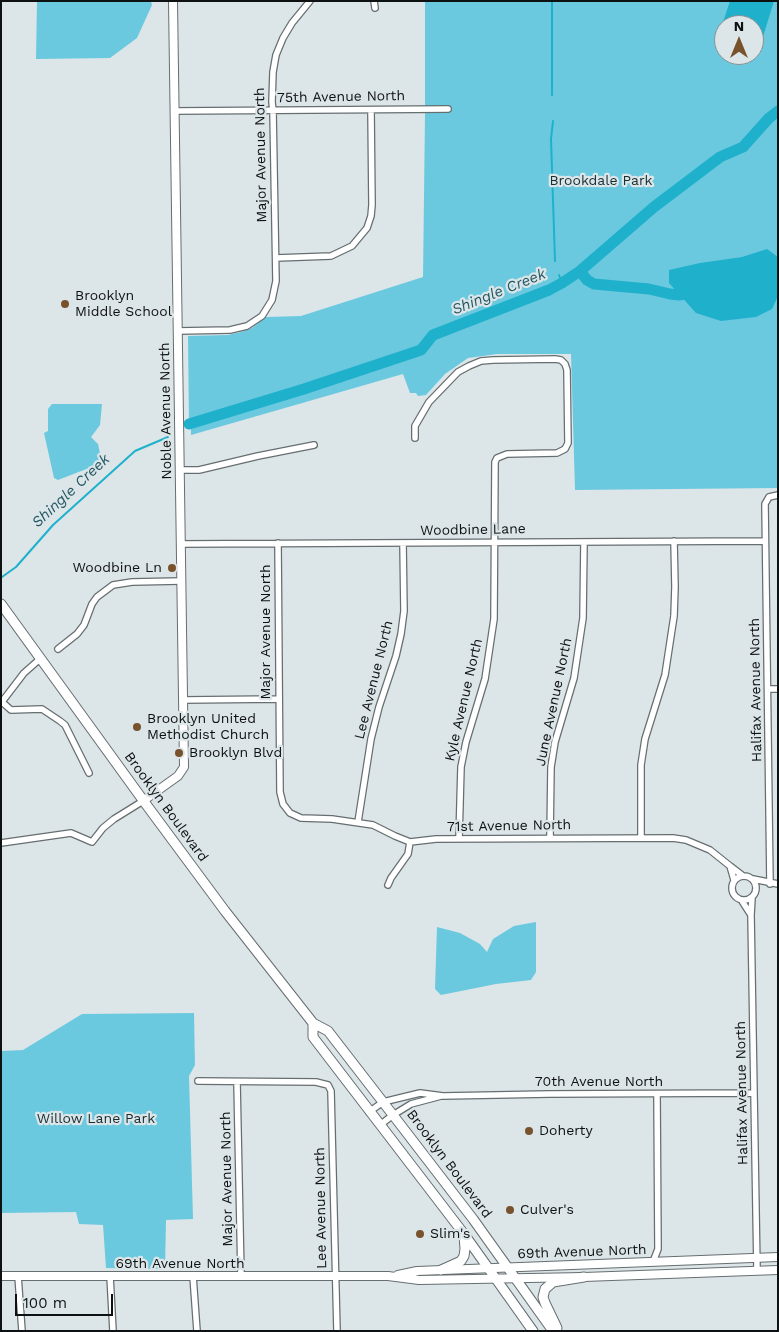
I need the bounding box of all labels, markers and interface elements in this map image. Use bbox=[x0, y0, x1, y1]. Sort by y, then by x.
north arrow bbox=[714, 15, 764, 65]
text: N bbox=[734, 18, 744, 34]
street label: Major Avenue North bbox=[251, 87, 271, 223]
street label: 75th Avenue North bbox=[277, 87, 405, 107]
park label: Brookdale Park bbox=[549, 173, 653, 189]
water label: Shingle Creek bbox=[449, 265, 549, 319]
place label: Brooklyn Middle School bbox=[75, 288, 172, 321]
marker: Brooklyn Middle School bbox=[59, 298, 71, 310]
street label: Noble Avenue North bbox=[156, 342, 176, 480]
water label: Shingle Creek bbox=[28, 450, 114, 532]
street label: Woodbine Lane bbox=[420, 521, 526, 539]
place label: Woodbine Ln bbox=[72, 560, 162, 576]
marker: Woodbine Ln bbox=[166, 562, 178, 574]
street label: Major Avenue North bbox=[258, 564, 274, 700]
street label: Halifax Avenue North bbox=[746, 618, 766, 762]
street label: Lee Avenue North bbox=[351, 619, 397, 741]
street label: June Avenue North bbox=[532, 636, 576, 768]
street label: Kyle Avenue North bbox=[442, 637, 486, 763]
place label: Brooklyn United Methodist Church bbox=[147, 711, 269, 744]
marker: Brooklyn United Methodist Church bbox=[131, 721, 143, 733]
place label: Brooklyn Blvd bbox=[189, 745, 282, 761]
marker: Brooklyn Blvd bbox=[173, 747, 185, 759]
street label: Brooklyn Boulevard bbox=[121, 749, 211, 865]
street label: 71st Avenue North bbox=[447, 817, 571, 835]
street label: Halifax Avenue North bbox=[732, 1021, 752, 1165]
street label: 70th Avenue North bbox=[535, 1074, 663, 1090]
street label: Brooklyn Boulevard bbox=[403, 1106, 495, 1222]
park label: Willow Lane Park bbox=[37, 1111, 155, 1127]
street label: Major Avenue North bbox=[217, 1111, 237, 1247]
place label: Doherty bbox=[539, 1123, 593, 1139]
marker: Doherty bbox=[523, 1125, 535, 1137]
street label: Lee Avenue North bbox=[312, 1147, 330, 1269]
place label: Culver's bbox=[520, 1202, 574, 1218]
marker: Culver's bbox=[504, 1204, 516, 1216]
place label: Slim's bbox=[430, 1226, 470, 1242]
marker: Slim's bbox=[414, 1228, 426, 1240]
street label: 69th Avenue North bbox=[517, 1241, 647, 1263]
street label: 69th Avenue North bbox=[115, 1256, 245, 1272]
scale bar bbox=[18, 1284, 115, 1316]
text: 100 m bbox=[23, 1294, 67, 1312]

